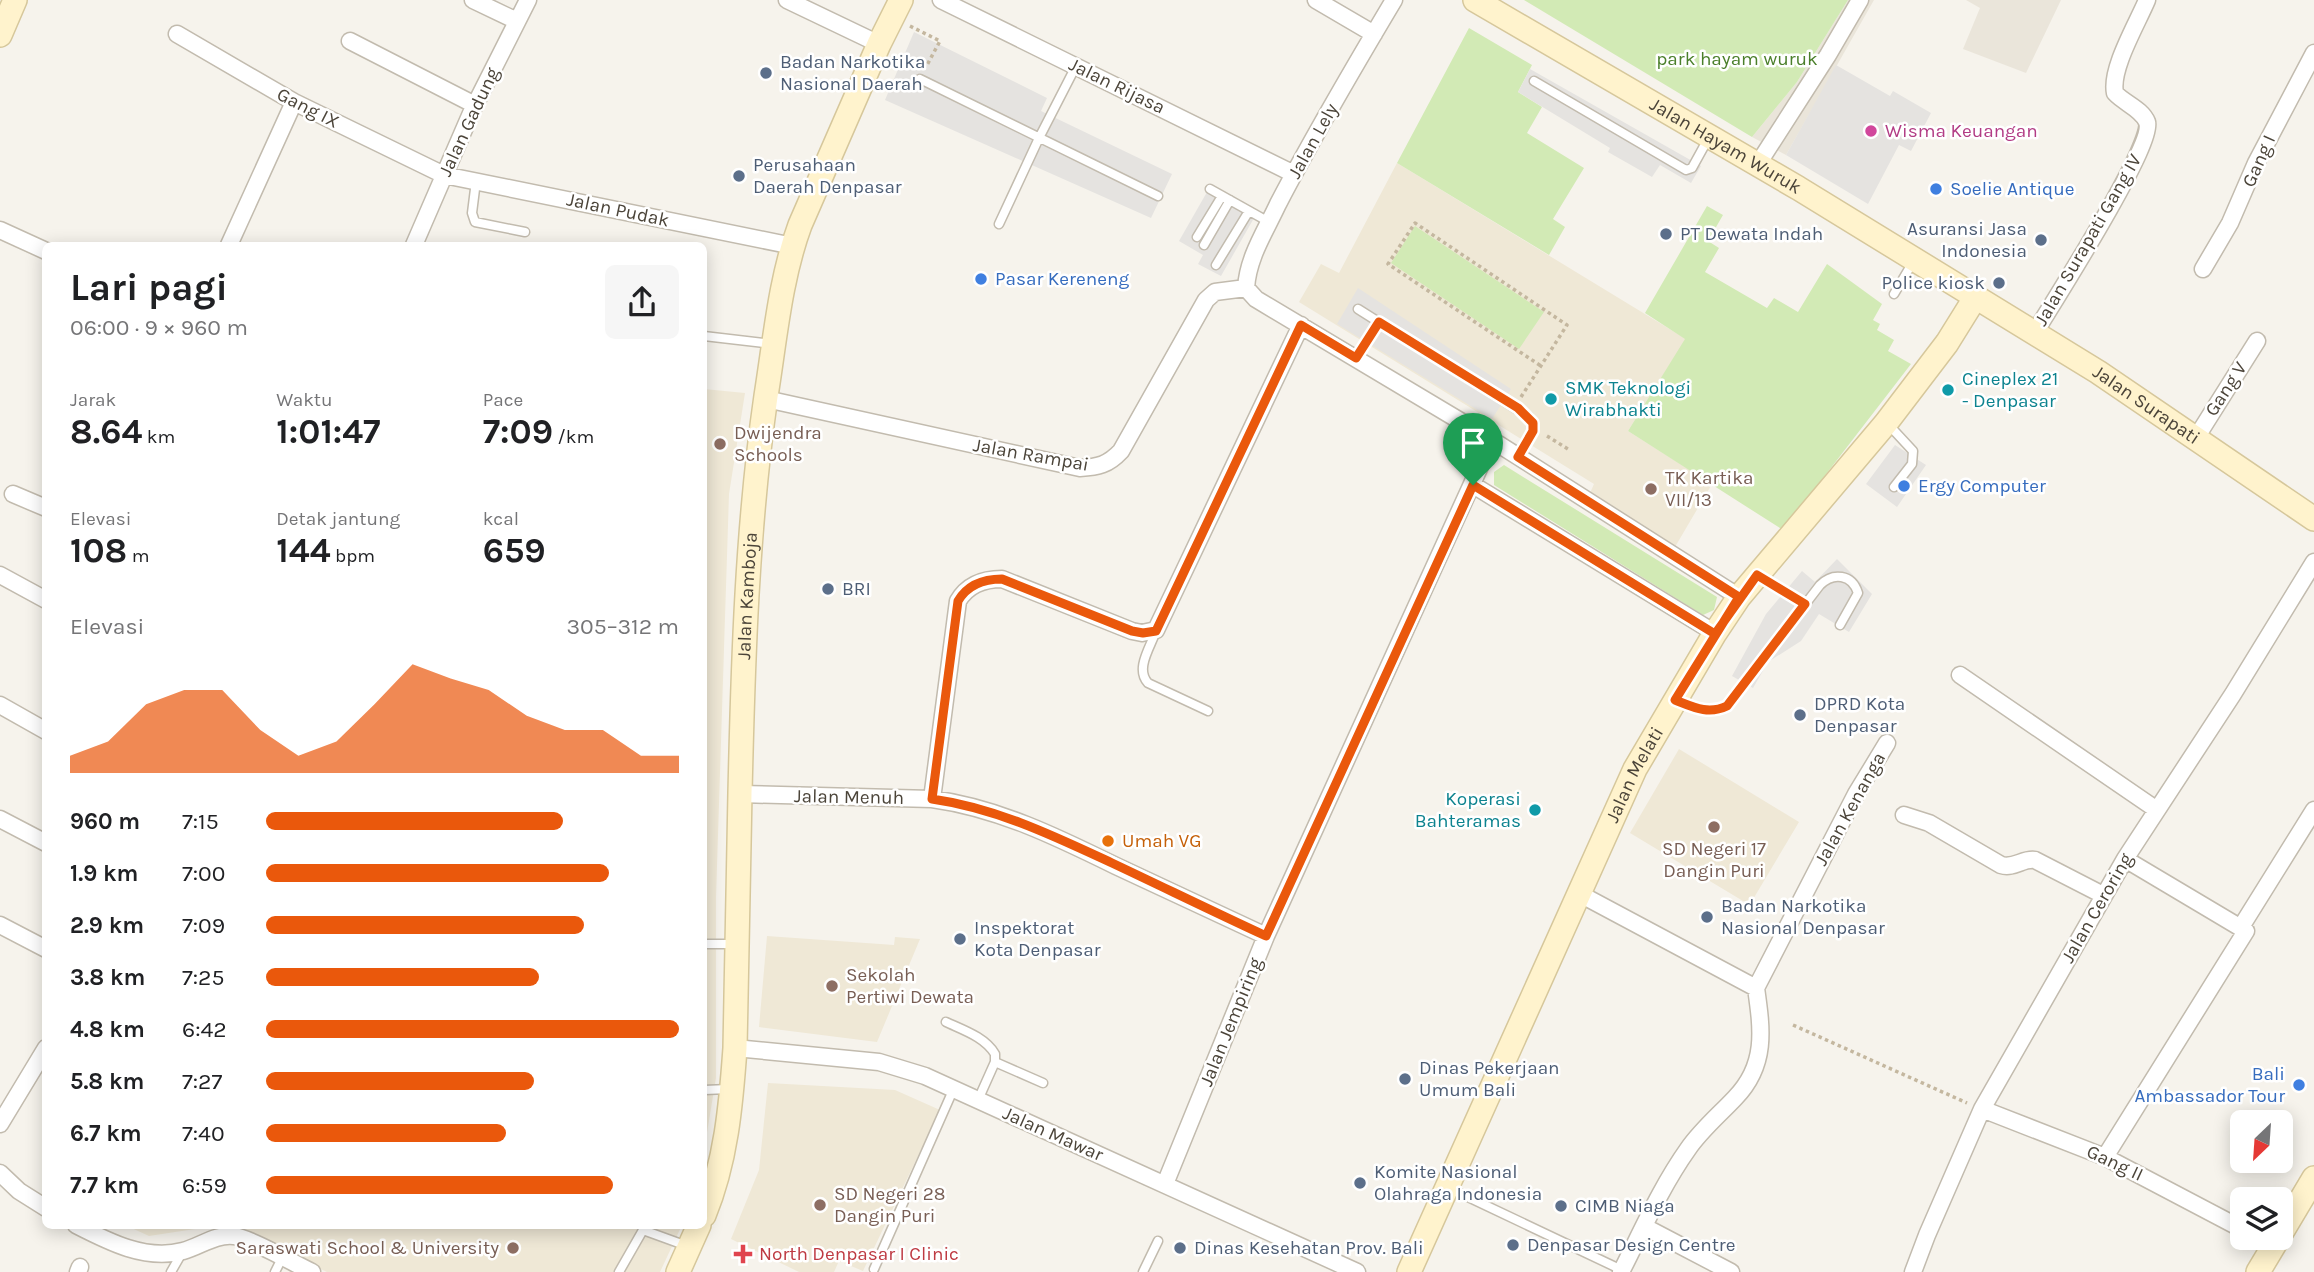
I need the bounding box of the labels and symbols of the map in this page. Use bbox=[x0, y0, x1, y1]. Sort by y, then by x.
park label: park hayam wuruk bbox=[1656, 48, 1818, 70]
place label: Badan Narkotika Nasional Daerah bbox=[780, 51, 925, 95]
street label: Jalan Rijasa bbox=[1065, 53, 1169, 119]
street label: Jalan Gadung bbox=[434, 64, 504, 180]
marker: Badan Narkotika Nasional Daerah bbox=[758, 65, 774, 81]
street label: Gang IX bbox=[273, 83, 343, 133]
street label: Jalan Hayam Wuruk bbox=[1646, 93, 1806, 199]
street label: Jalan Lely bbox=[1283, 99, 1343, 182]
place label: Wisma Keuangan bbox=[1885, 120, 2038, 142]
marker: Wisma Keuangan bbox=[1863, 123, 1879, 139]
street label: Gang I bbox=[2238, 132, 2280, 190]
street label: Jalan Surapati Gang IV bbox=[2030, 150, 2146, 330]
place label: Perusahaan Daerah Denpasar bbox=[753, 154, 902, 198]
marker: Perusahaan Daerah Denpasar bbox=[731, 168, 747, 184]
place label: Soelie Antique bbox=[1950, 178, 2074, 200]
marker: Soelie Antique bbox=[1928, 181, 1944, 197]
street label: Jalan Pudak bbox=[565, 188, 672, 232]
place label: Asuransi Jasa Indonesia bbox=[1907, 218, 2027, 262]
place label: PT Dewata Indah bbox=[1680, 223, 1823, 245]
marker: PT Dewata Indah bbox=[1658, 226, 1674, 242]
marker: Asuransi Jasa Indonesia bbox=[2033, 232, 2049, 248]
place label: Pasar Kereneng bbox=[995, 268, 1129, 290]
marker: Pasar Kereneng bbox=[973, 271, 989, 287]
place label: Police kiosk bbox=[1882, 272, 1985, 294]
marker: Police kiosk bbox=[1991, 275, 2007, 291]
street label: Gang V bbox=[2200, 358, 2252, 420]
street label: Jalan Surapati bbox=[2089, 361, 2204, 449]
place label: Cineplex 21 - Denpasar bbox=[1962, 368, 2058, 412]
place label: SMK Teknologi Wirabhakti bbox=[1565, 377, 1691, 421]
marker: Cineplex 21 - Denpasar bbox=[1940, 382, 1956, 398]
marker: SMK Teknologi Wirabhakti bbox=[1543, 391, 1559, 407]
pin bbox=[1443, 413, 1503, 485]
place label: Dwijendra Schools bbox=[734, 422, 822, 466]
street label: Jalan Rampai bbox=[971, 434, 1091, 476]
marker: Dwijendra Schools bbox=[712, 436, 728, 452]
place label: TK Kartika VII/13 bbox=[1665, 467, 1753, 511]
place label: Ergy Computer bbox=[1918, 475, 2046, 497]
marker: Ergy Computer bbox=[1896, 478, 1912, 494]
marker: TK Kartika VII/13 bbox=[1643, 481, 1659, 497]
street label: Jalan Kamboja bbox=[733, 531, 762, 660]
place label: BRI bbox=[842, 578, 871, 600]
marker: BRI bbox=[820, 581, 836, 597]
place label: DPRD Kota Denpasar bbox=[1814, 693, 1905, 737]
marker: DPRD Kota Denpasar bbox=[1792, 707, 1808, 723]
street label: Jalan Melati bbox=[1601, 723, 1668, 826]
street label: Jalan Kenanga bbox=[1810, 749, 1890, 869]
street label: Jalan Menuh bbox=[794, 785, 904, 809]
place label: Koperasi Bahteramas bbox=[1415, 788, 1521, 832]
marker: Koperasi Bahteramas bbox=[1527, 802, 1543, 818]
marker: SD Negeri 17 Dangin Puri bbox=[1706, 819, 1722, 835]
place label: Umah VG bbox=[1122, 830, 1202, 852]
marker: Umah VG bbox=[1100, 833, 1116, 849]
place label: SD Negeri 17 Dangin Puri bbox=[1662, 838, 1766, 882]
street label: Jalan Ceroring bbox=[2057, 849, 2137, 967]
place label: Badan Narkotika Nasional Denpasar bbox=[1721, 895, 1885, 939]
marker: Badan Narkotika Nasional Denpasar bbox=[1699, 909, 1715, 925]
place label: Inspektorat Kota Denpasar bbox=[974, 917, 1101, 961]
marker: Inspektorat Kota Denpasar bbox=[952, 931, 968, 947]
street label: Jalan Jempiring bbox=[1195, 954, 1267, 1089]
place label: Sekolah Pertiwi Dewata bbox=[846, 964, 974, 1008]
marker: Sekolah Pertiwi Dewata bbox=[824, 978, 840, 994]
place label: Dinas Pekerjaan Umum Bali bbox=[1419, 1057, 1560, 1101]
place label: Bali Ambassador Tour bbox=[2134, 1063, 2285, 1107]
marker: Dinas Pekerjaan Umum Bali bbox=[1397, 1071, 1413, 1087]
marker: Bali Ambassador Tour bbox=[2291, 1077, 2307, 1093]
street label: Jalan Mawar bbox=[999, 1102, 1107, 1166]
north arrow bbox=[2230, 1110, 2292, 1172]
street label: Gang II bbox=[2083, 1140, 2147, 1186]
place label: Komite Nasional Olahraga Indonesia bbox=[1374, 1161, 1542, 1205]
marker: Komite Nasional Olahraga Indonesia bbox=[1352, 1175, 1368, 1191]
place label: SD Negeri 28 Dangin Puri bbox=[834, 1183, 946, 1227]
place label: CIMB Niaga bbox=[1575, 1195, 1675, 1217]
marker: SD Negeri 28 Dangin Puri bbox=[812, 1197, 828, 1213]
marker: CIMB Niaga bbox=[1553, 1198, 1569, 1214]
place label: Denpasar Design Centre bbox=[1527, 1234, 1735, 1256]
place label: Saraswati School & University bbox=[236, 1237, 499, 1259]
place label: Dinas Kesehatan Prov. Bali bbox=[1194, 1237, 1424, 1259]
marker: Denpasar Design Centre bbox=[1505, 1237, 1521, 1253]
marker: Saraswati School & University bbox=[505, 1240, 521, 1256]
marker: Dinas Kesehatan Prov. Bali bbox=[1172, 1240, 1188, 1256]
place label: North Denpasar I Clinic bbox=[759, 1243, 959, 1265]
marker: North Denpasar I Clinic bbox=[733, 1244, 753, 1264]

